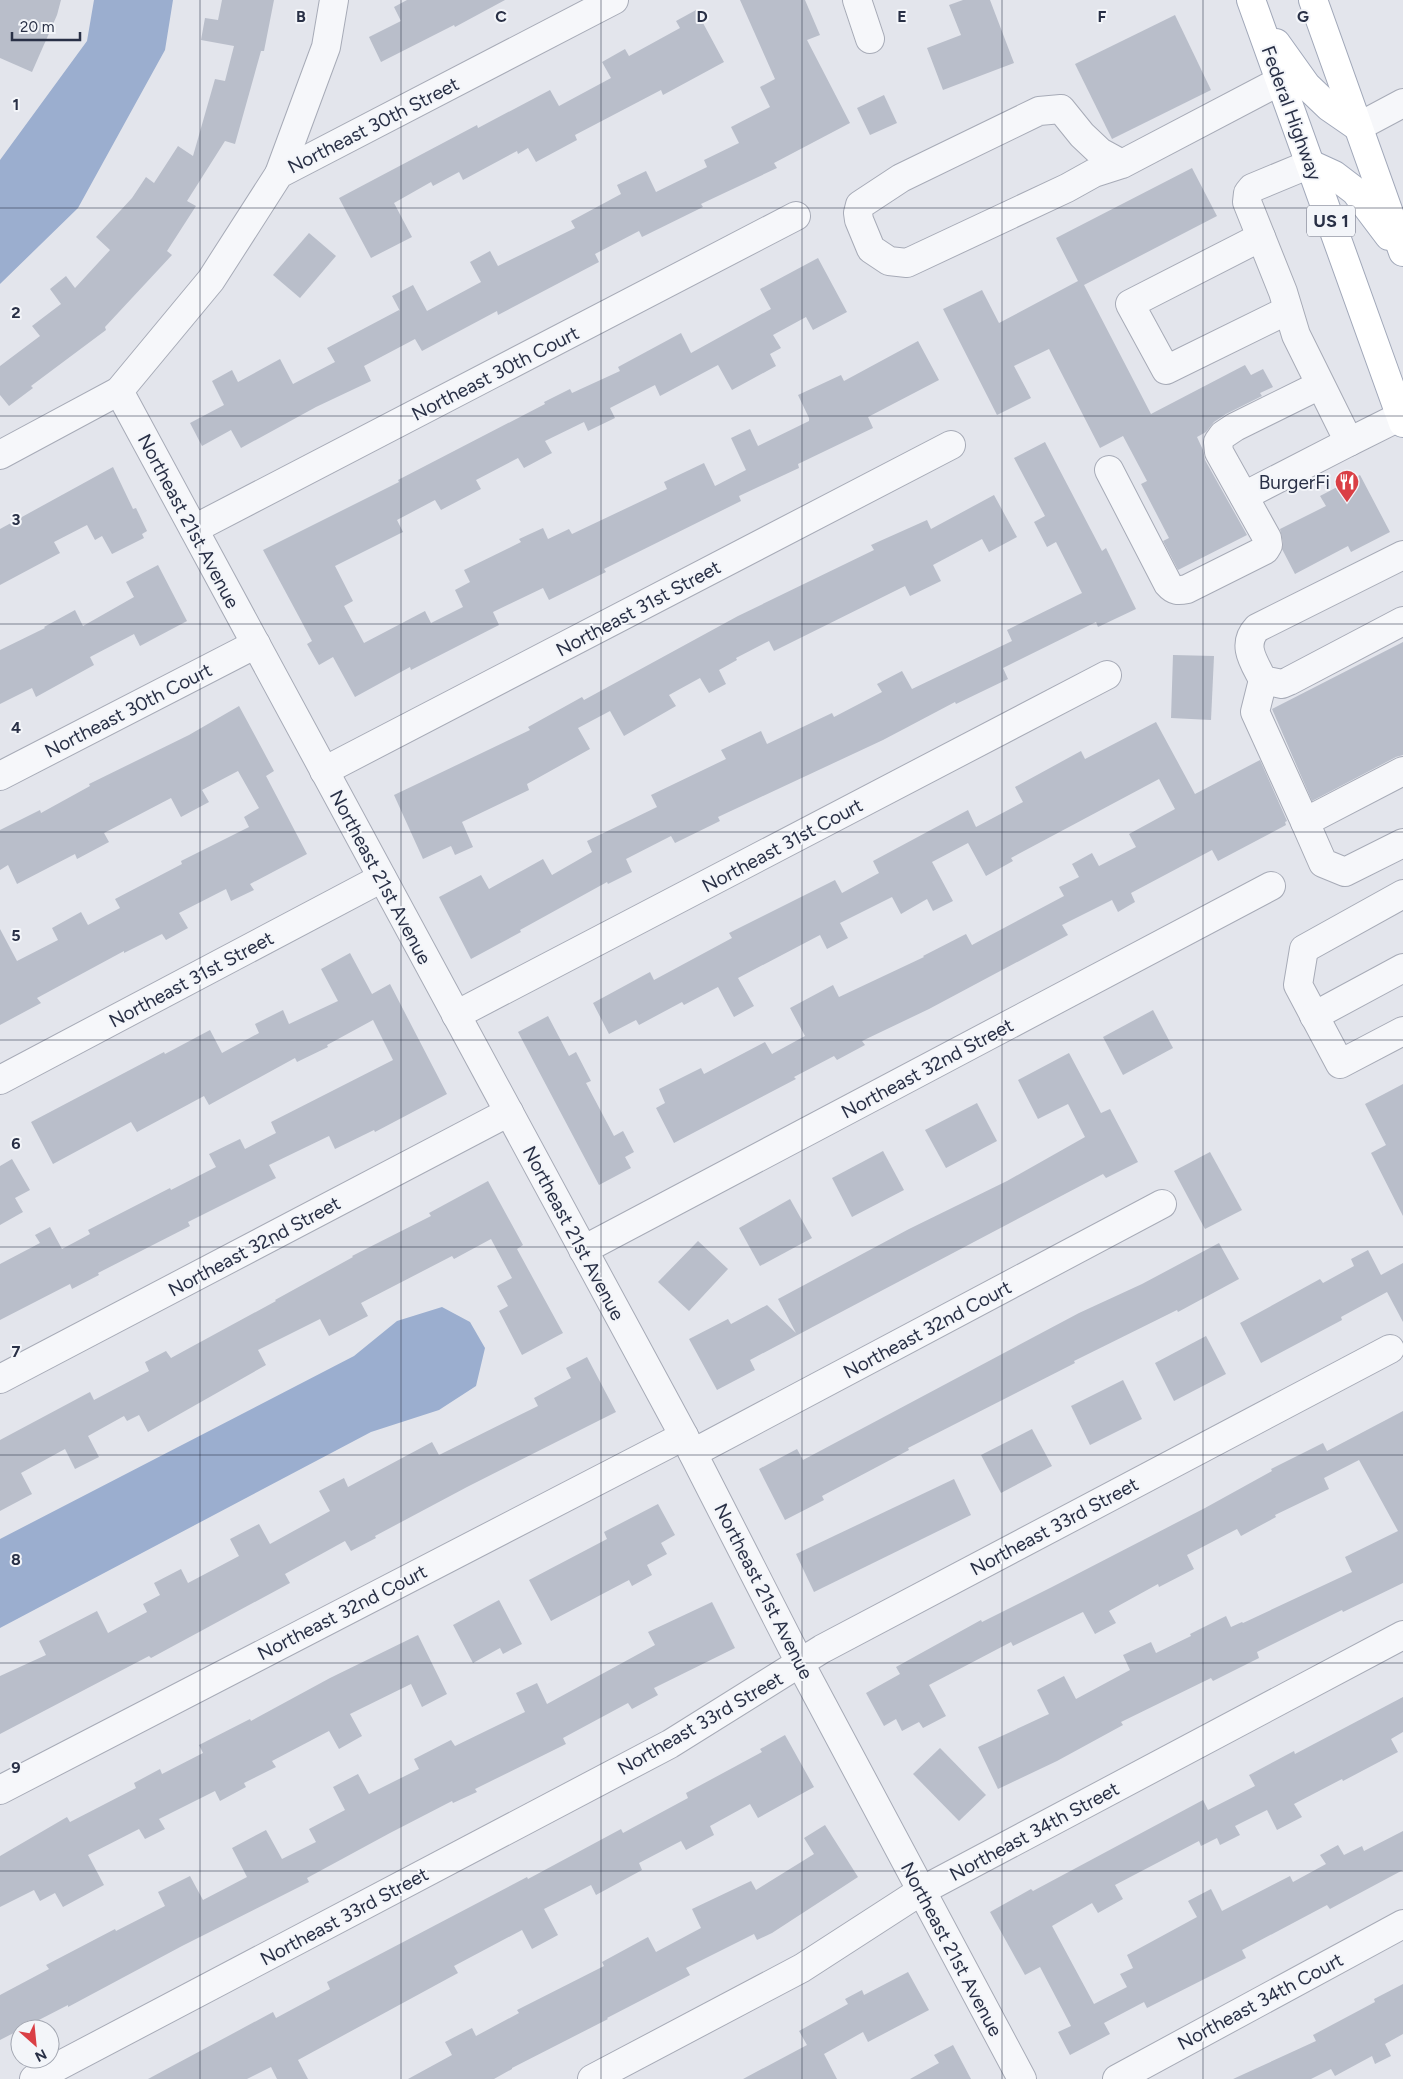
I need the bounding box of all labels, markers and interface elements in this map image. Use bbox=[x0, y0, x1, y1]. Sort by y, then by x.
text: B bbox=[296, 7, 306, 26]
text: C bbox=[495, 7, 507, 26]
text: D bbox=[696, 7, 708, 26]
text: E bbox=[897, 7, 907, 26]
text: F bbox=[1098, 7, 1107, 26]
text: G bbox=[1297, 7, 1309, 26]
scale bar bbox=[12, 10, 80, 42]
text: 20 m bbox=[20, 18, 54, 36]
street label: Federal Highway bbox=[1257, 43, 1327, 184]
street label: Northeast 30th Street bbox=[284, 72, 463, 179]
text: 1 bbox=[13, 95, 19, 114]
road number: US 1 bbox=[1307, 206, 1355, 237]
text: 2 bbox=[11, 303, 21, 322]
street label: Northeast 30th Court bbox=[408, 321, 583, 426]
street label: Northeast 21st Avenue bbox=[133, 430, 244, 612]
restaurant icon: BurgerFi bbox=[1334, 469, 1360, 503]
place label: BurgerFi bbox=[1259, 471, 1330, 494]
text: 3 bbox=[12, 510, 21, 529]
street label: Northeast 31st Street bbox=[552, 555, 724, 662]
street label: Northeast 30th Court bbox=[41, 658, 216, 763]
text: 4 bbox=[11, 718, 21, 737]
street label: Northeast 21st Avenue bbox=[325, 786, 436, 968]
street label: Northeast 31st Court bbox=[698, 793, 866, 898]
text: 5 bbox=[11, 926, 21, 945]
street label: Northeast 31st Street bbox=[105, 926, 277, 1033]
street label: Northeast 32nd Street bbox=[837, 1013, 1017, 1124]
text: 6 bbox=[11, 1134, 21, 1153]
street label: Northeast 21st Avenue bbox=[518, 1142, 629, 1324]
street label: Northeast 32nd Street bbox=[164, 1191, 344, 1302]
street label: Northeast 32nd Court bbox=[839, 1275, 1015, 1384]
text: 7 bbox=[12, 1342, 21, 1361]
street label: Northeast 33rd Street bbox=[966, 1472, 1142, 1580]
street label: Northeast 21st Avenue bbox=[709, 1499, 818, 1683]
text: 8 bbox=[11, 1550, 21, 1569]
street label: Northeast 32nd Court bbox=[254, 1560, 431, 1665]
street label: Northeast 33rd Street bbox=[614, 1667, 787, 1780]
text: 9 bbox=[11, 1758, 21, 1777]
street label: Northeast 34th Street bbox=[946, 1777, 1123, 1886]
street label: Northeast 21st Avenue bbox=[896, 1858, 1007, 2040]
street label: Northeast 33rd Street bbox=[256, 1862, 432, 1970]
street label: Northeast 34th Court bbox=[1173, 1948, 1347, 2055]
north arrow bbox=[10, 2019, 60, 2069]
text: N bbox=[32, 2045, 49, 2065]

